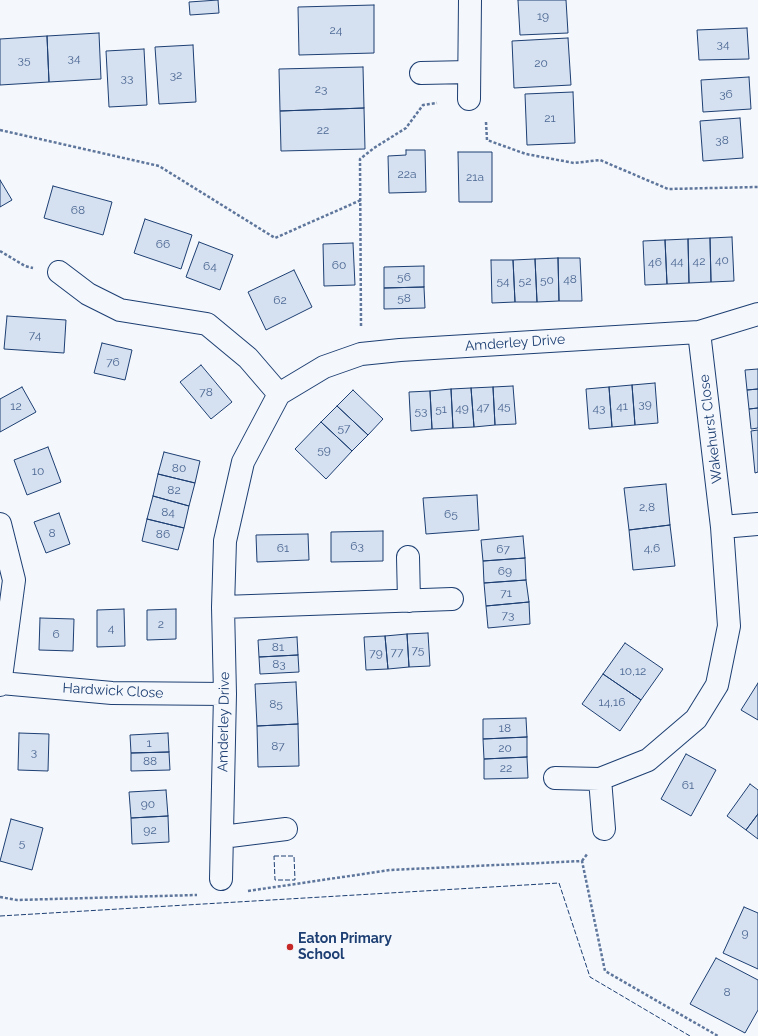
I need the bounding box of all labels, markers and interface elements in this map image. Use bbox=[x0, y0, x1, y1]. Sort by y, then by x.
house number: 19 bbox=[537, 9, 549, 23]
house number: 24 bbox=[330, 23, 342, 37]
house number: 34 bbox=[717, 37, 729, 51]
house number: 34 bbox=[68, 51, 80, 65]
house number: 35 bbox=[18, 53, 30, 67]
house number: 20 bbox=[534, 56, 548, 70]
house number: 32 bbox=[170, 68, 182, 82]
house number: 33 bbox=[121, 71, 133, 85]
house number: 23 bbox=[315, 82, 327, 96]
house number: 36 bbox=[719, 87, 733, 101]
house number: 21 bbox=[544, 111, 556, 125]
house number: 22 bbox=[317, 123, 329, 137]
house number: 38 bbox=[715, 133, 729, 147]
house number: 22a bbox=[397, 167, 417, 181]
house number: 21a bbox=[466, 170, 484, 184]
house number: 68 bbox=[71, 203, 85, 217]
house number: 66 bbox=[156, 237, 170, 251]
house number: 40 bbox=[715, 253, 729, 267]
house number: 44 bbox=[670, 254, 684, 268]
house number: 42 bbox=[693, 254, 705, 268]
house number: 46 bbox=[648, 255, 662, 269]
house number: 60 bbox=[332, 258, 346, 272]
house number: 64 bbox=[203, 259, 217, 273]
house number: 56 bbox=[397, 270, 411, 284]
house number: 48 bbox=[563, 272, 577, 286]
house number: 50 bbox=[540, 273, 554, 287]
house number: 54 bbox=[496, 274, 510, 288]
house number: 52 bbox=[519, 274, 531, 288]
house number: 58 bbox=[397, 291, 411, 305]
house number: 62 bbox=[273, 293, 287, 307]
house number: 74 bbox=[29, 328, 41, 342]
street label: Amderley Drive bbox=[464, 331, 566, 355]
house number: 76 bbox=[106, 355, 120, 369]
street label: Wakehurst Close bbox=[696, 373, 726, 485]
house number: 78 bbox=[199, 385, 213, 399]
house number: 39 bbox=[638, 397, 652, 411]
house number: 12 bbox=[10, 399, 22, 413]
house number: 45 bbox=[497, 399, 511, 413]
house number: 41 bbox=[616, 399, 628, 413]
house number: 47 bbox=[477, 400, 489, 414]
house number: 49 bbox=[455, 401, 469, 415]
house number: 43 bbox=[593, 401, 605, 415]
house number: 51 bbox=[435, 402, 447, 416]
house number: 53 bbox=[415, 404, 427, 418]
house number: 57 bbox=[338, 421, 350, 435]
house number: 59 bbox=[317, 443, 331, 457]
house number: 80 bbox=[172, 461, 186, 475]
house number: 10 bbox=[32, 464, 44, 478]
house number: 82 bbox=[167, 483, 181, 497]
house number: 2,8 bbox=[639, 500, 655, 514]
house number: 84 bbox=[161, 505, 175, 519]
house number: 65 bbox=[444, 507, 458, 521]
house number: 8 bbox=[48, 526, 56, 540]
house number: 86 bbox=[156, 527, 170, 541]
house number: 63 bbox=[350, 539, 364, 553]
house number: 61 bbox=[277, 541, 289, 555]
house number: 4,6 bbox=[644, 541, 660, 555]
house number: 67 bbox=[496, 542, 510, 556]
house number: 69 bbox=[498, 564, 512, 578]
house number: 71 bbox=[500, 586, 512, 600]
house number: 73 bbox=[502, 608, 514, 622]
house number: 2 bbox=[158, 617, 164, 631]
house number: 4 bbox=[108, 621, 114, 635]
house number: 6 bbox=[52, 627, 60, 641]
house number: 81 bbox=[272, 640, 284, 654]
house number: 75 bbox=[412, 643, 424, 657]
house number: 77 bbox=[391, 645, 403, 659]
house number: 79 bbox=[369, 646, 383, 660]
house number: 83 bbox=[272, 657, 286, 671]
house number: 10,12 bbox=[620, 664, 646, 678]
street label: Amderley Drive bbox=[215, 672, 233, 772]
street label: Hardwick Close bbox=[62, 680, 164, 702]
house number: 14,16 bbox=[599, 695, 625, 709]
house number: 85 bbox=[269, 697, 283, 711]
house number: 18 bbox=[499, 721, 511, 735]
house number: 1 bbox=[146, 736, 152, 750]
house number: 87 bbox=[271, 739, 285, 753]
house number: 20 bbox=[498, 741, 512, 755]
house number: 3 bbox=[31, 745, 37, 759]
house number: 88 bbox=[143, 754, 157, 768]
house number: 22 bbox=[500, 761, 512, 775]
house number: 61 bbox=[682, 778, 694, 792]
house number: 90 bbox=[141, 797, 155, 811]
house number: 92 bbox=[143, 823, 157, 837]
house number: 5 bbox=[19, 836, 25, 850]
house number: 9 bbox=[741, 926, 749, 940]
place label: Eaton Primary School bbox=[298, 931, 392, 964]
marker: Eaton Primary School bbox=[285, 942, 295, 952]
house number: 8 bbox=[723, 985, 731, 999]

